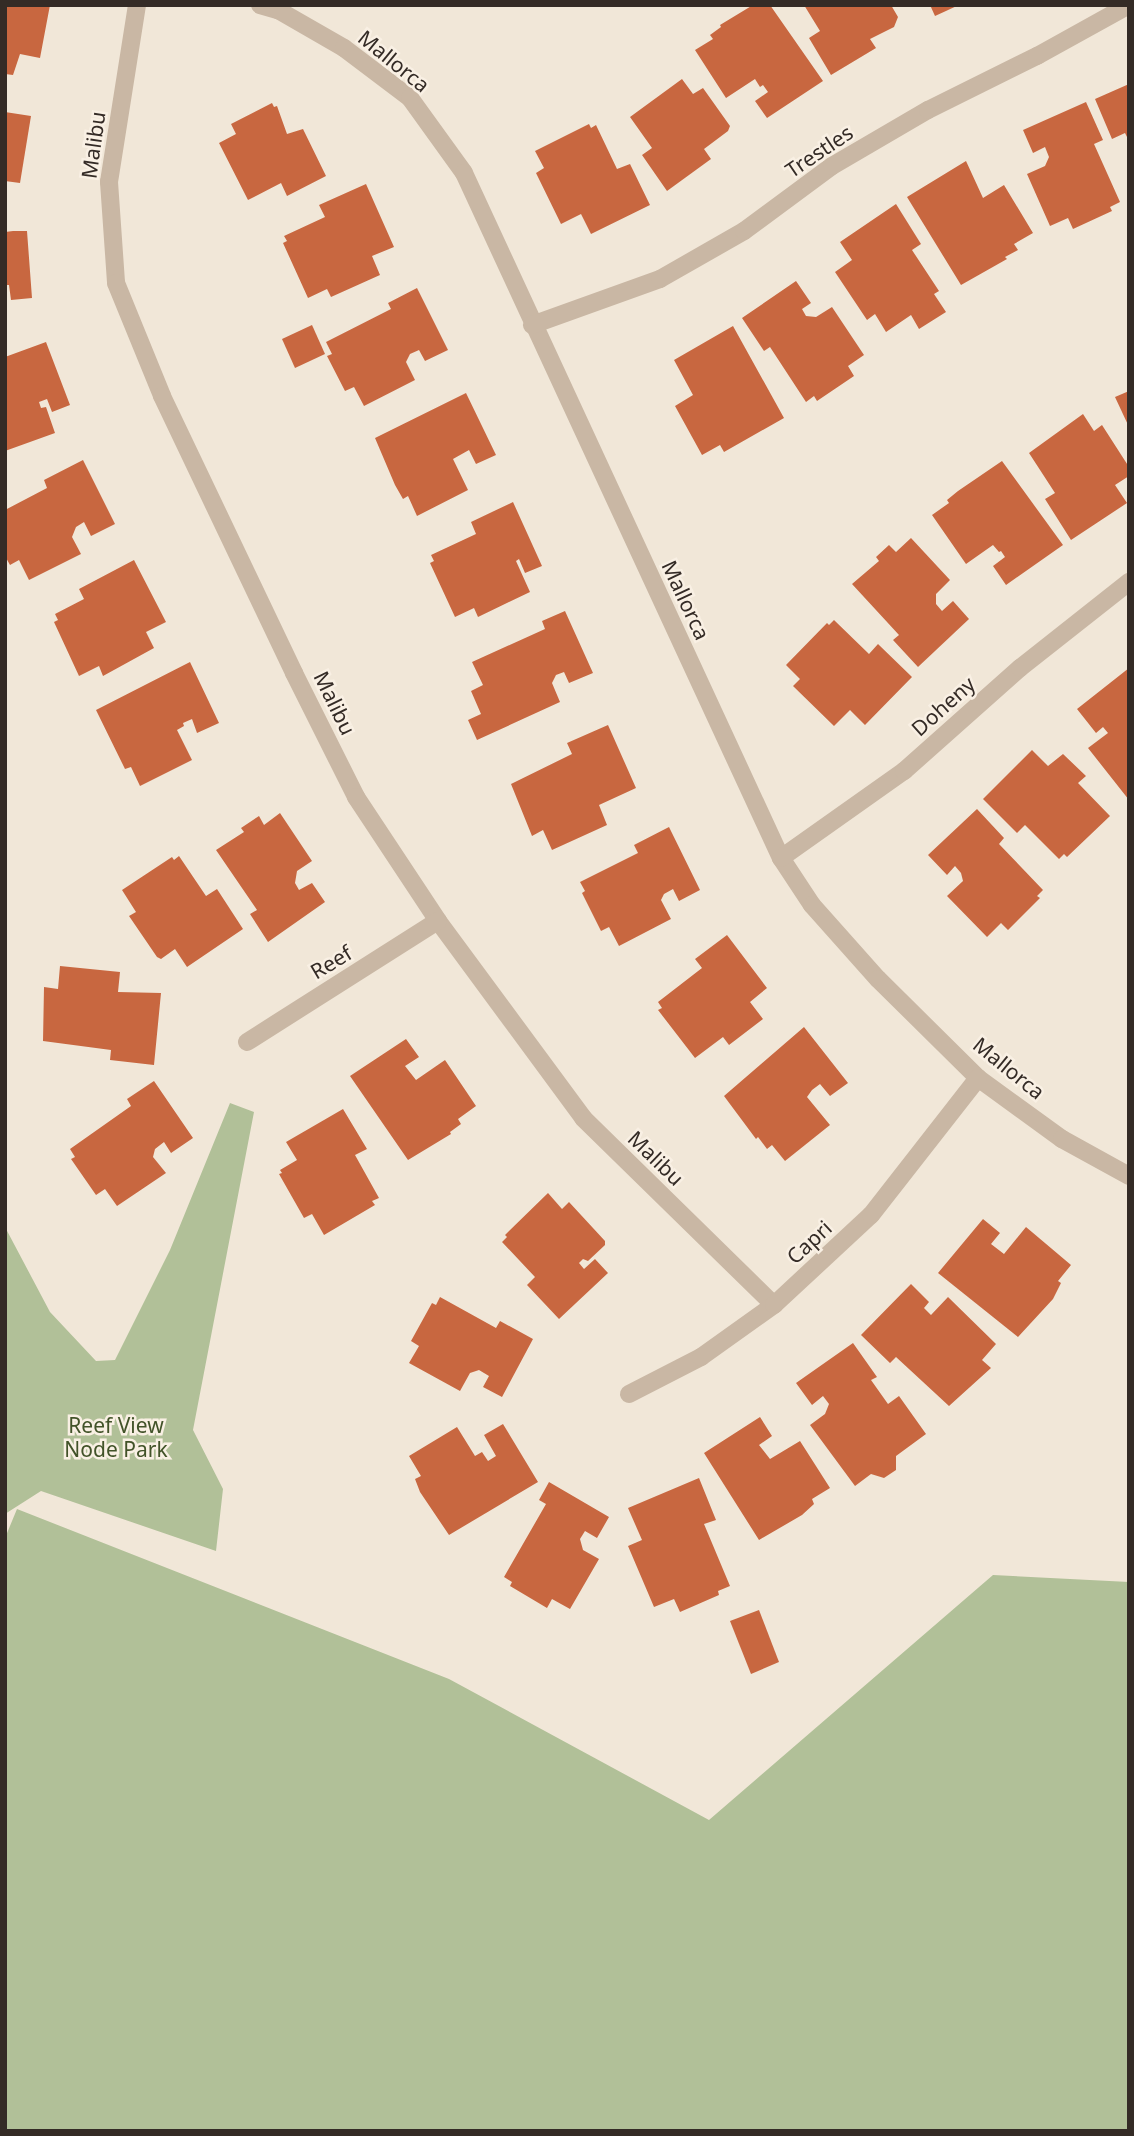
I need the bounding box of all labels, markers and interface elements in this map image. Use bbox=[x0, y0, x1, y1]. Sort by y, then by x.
street label: Mallorca bbox=[353, 25, 435, 97]
street label: Malibu bbox=[76, 110, 110, 180]
street label: Trestles bbox=[781, 119, 857, 183]
street label: Mallorca bbox=[657, 556, 715, 644]
street label: Malibu bbox=[309, 667, 361, 739]
street label: Doheny bbox=[906, 671, 980, 741]
street label: Reef bbox=[306, 940, 356, 984]
street label: Mallorca bbox=[968, 1032, 1050, 1104]
street label: Malibu bbox=[623, 1125, 689, 1191]
street label: Capri bbox=[781, 1215, 837, 1269]
park label: Reef View Node Park bbox=[64, 1412, 168, 1462]

